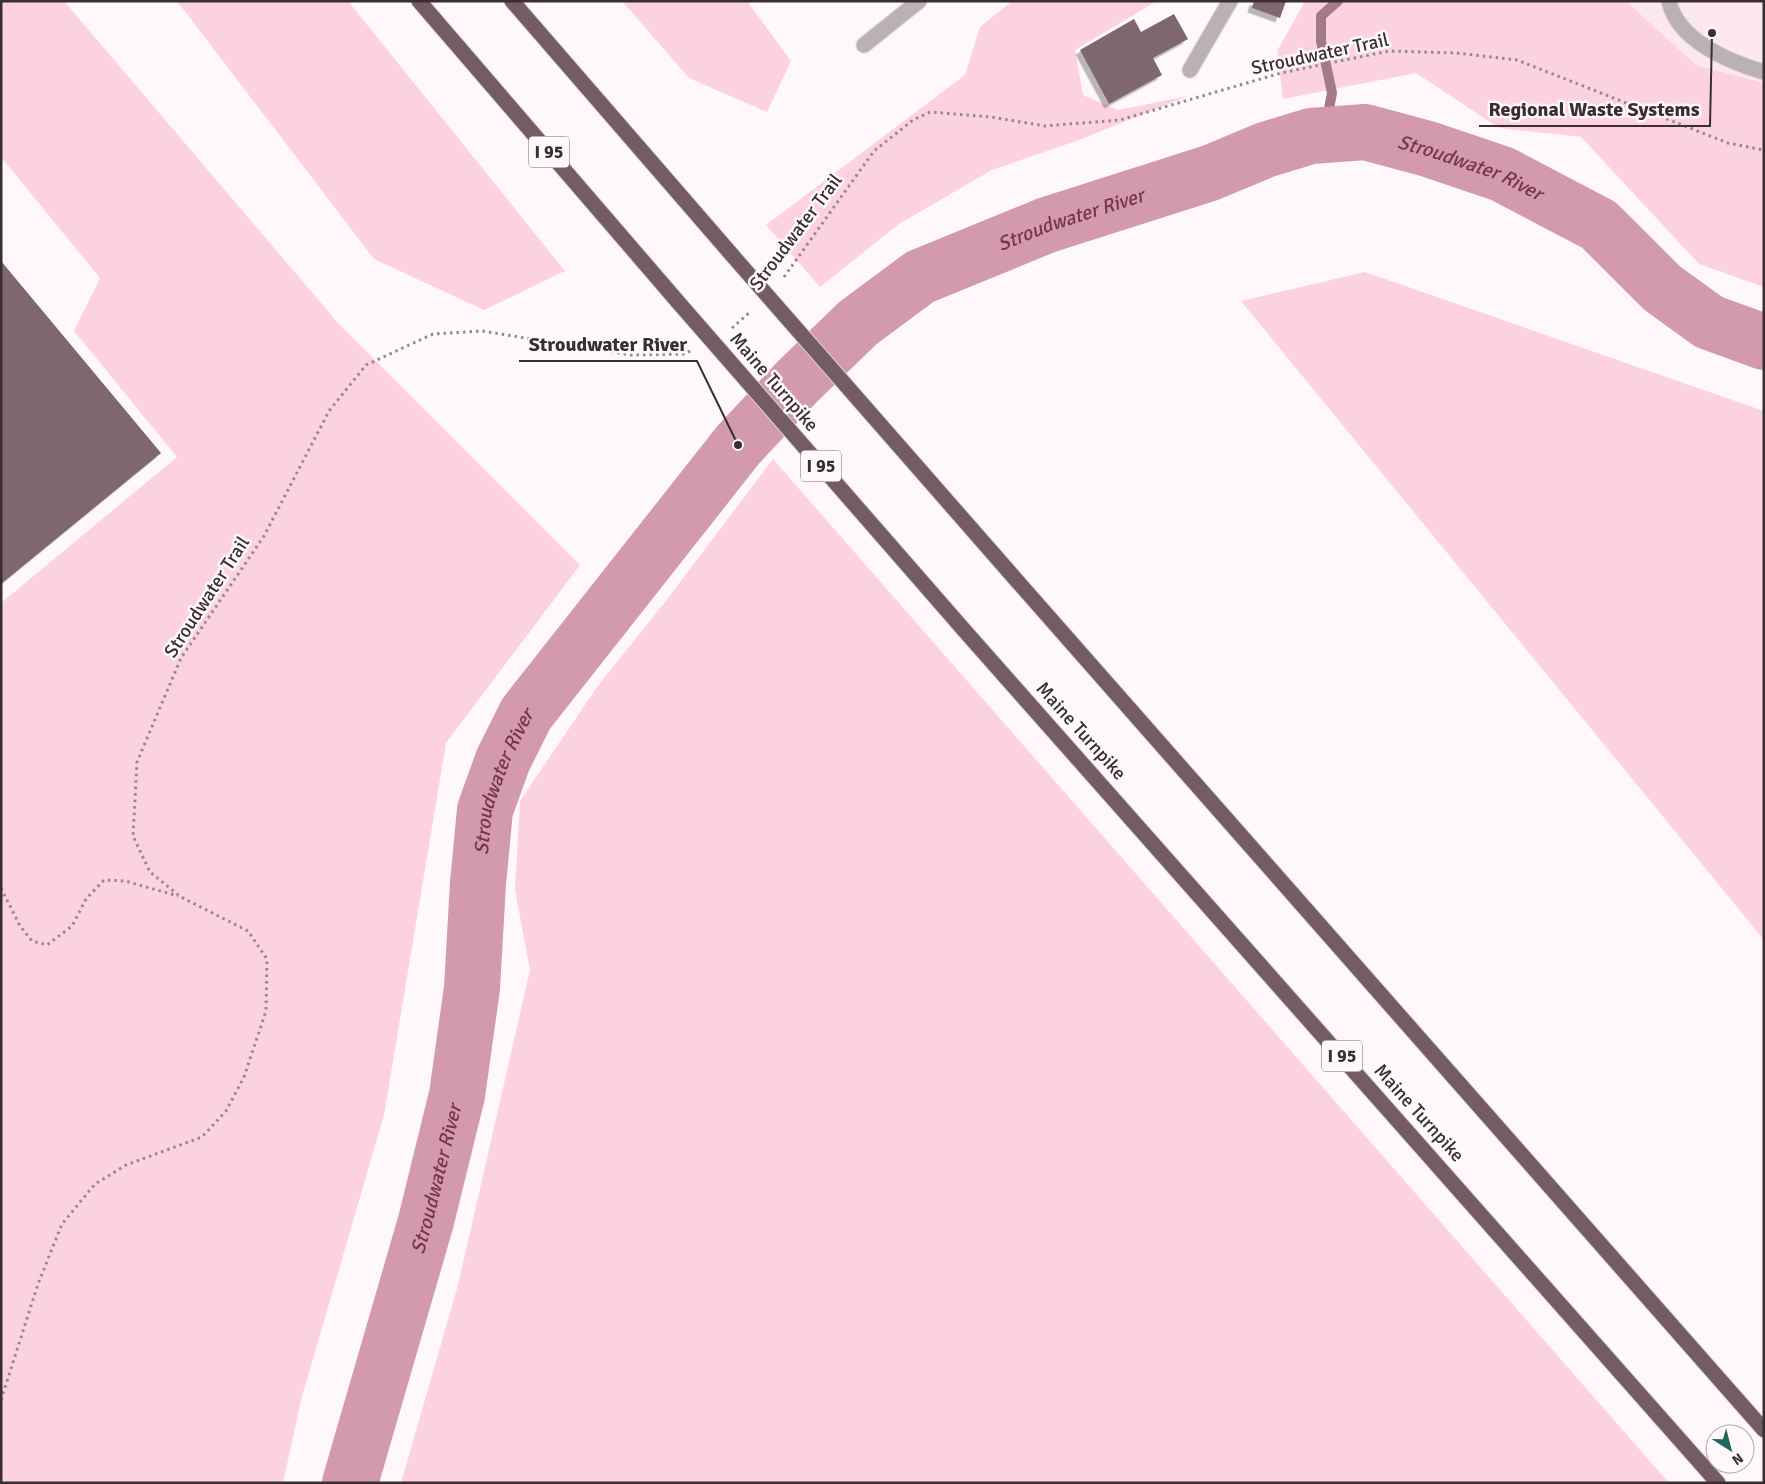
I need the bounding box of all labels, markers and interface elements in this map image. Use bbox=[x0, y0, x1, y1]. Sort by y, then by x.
street label: Stroudwater Trail bbox=[1249, 28, 1391, 80]
callout: Regional Waste Systems bbox=[1479, 91, 1710, 126]
text: Regional Waste Systems bbox=[1488, 97, 1700, 122]
water label: Stroudwater River bbox=[1395, 129, 1550, 207]
road number: I 95 bbox=[529, 136, 569, 168]
street label: Stroudwater Trail bbox=[744, 169, 848, 295]
water label: Stroudwater River bbox=[994, 182, 1149, 256]
callout: Stroudwater River bbox=[519, 326, 697, 361]
street label: Maine Turnpike bbox=[724, 327, 824, 437]
text: Stroudwater River bbox=[529, 332, 687, 357]
road number: I 95 bbox=[801, 451, 841, 482]
street label: Stroudwater Trail bbox=[159, 532, 255, 662]
street label: Maine Turnpike bbox=[1031, 677, 1131, 785]
water label: Stroudwater River bbox=[468, 701, 540, 856]
road number: I 95 bbox=[1322, 1040, 1362, 1072]
street label: Maine Turnpike bbox=[1369, 1059, 1469, 1167]
water label: Stroudwater River bbox=[405, 1099, 467, 1257]
north arrow bbox=[1705, 1424, 1755, 1474]
text: N bbox=[1728, 1449, 1746, 1469]

